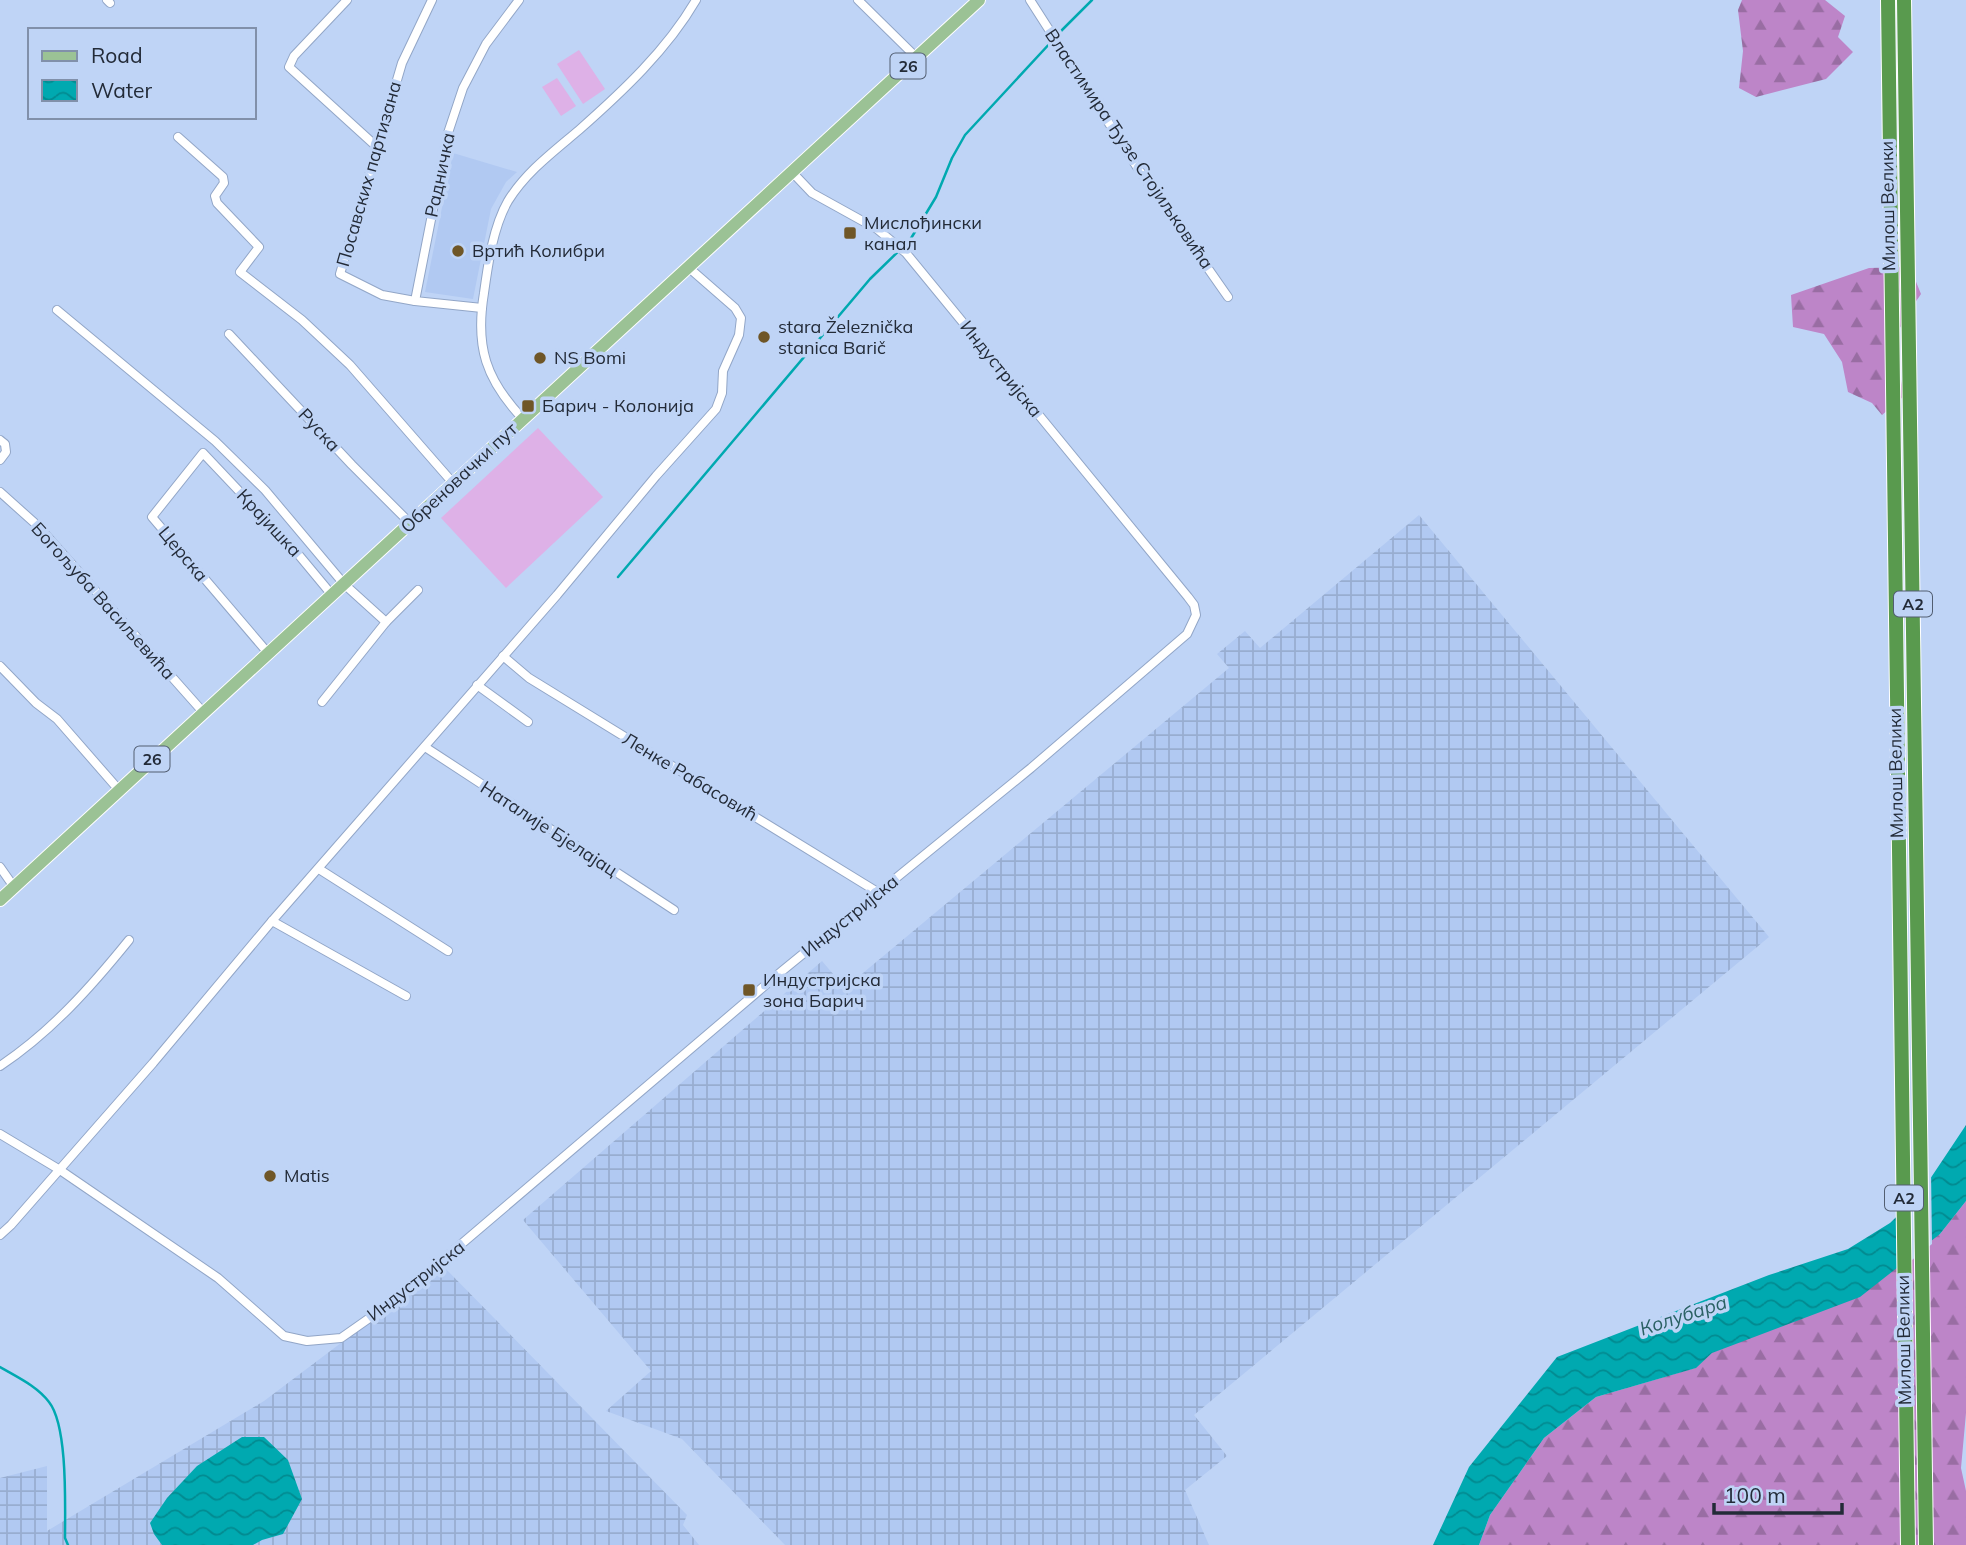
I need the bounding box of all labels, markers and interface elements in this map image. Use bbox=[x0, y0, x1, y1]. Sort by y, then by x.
street label: Властимира Ђузе Стојиљковића bbox=[1040, 24, 1219, 273]
legend bbox=[28, 28, 256, 119]
text: Road bbox=[91, 42, 142, 68]
road number: 26 bbox=[890, 54, 926, 78]
text: Water bbox=[91, 77, 152, 103]
street label: Посавских партизана bbox=[331, 79, 406, 269]
street label: Радничка bbox=[419, 131, 460, 219]
street label: Милош Велики bbox=[1875, 141, 1900, 271]
place label: Мислођински канал bbox=[864, 211, 982, 255]
marker: Мислођински канал bbox=[842, 225, 858, 241]
place label: Вртић Колибри bbox=[472, 239, 605, 262]
marker: Вртић Колибри bbox=[450, 243, 466, 259]
place label: stara Železnička stanica Barič bbox=[778, 315, 913, 359]
street label: Индустријска bbox=[955, 316, 1047, 422]
marker: stara Železnička stanica Barič bbox=[756, 329, 772, 345]
place label: NS Bomi bbox=[554, 346, 626, 369]
marker: NS Bomi bbox=[532, 350, 548, 366]
place label: Барич - Колонија bbox=[542, 394, 694, 417]
marker: Барич - Колонија bbox=[520, 398, 536, 414]
street label: Руска bbox=[294, 403, 345, 456]
street label: Обреновачки пут bbox=[395, 417, 522, 538]
street label: Крајишка bbox=[232, 484, 307, 561]
street label: Богољуба Васиљевића bbox=[27, 517, 180, 684]
street label: Церска bbox=[154, 521, 213, 586]
road number: A2 bbox=[1894, 592, 1932, 617]
street label: Милош Велики bbox=[1883, 708, 1908, 838]
street label: Ленке Рабасовић bbox=[618, 727, 762, 826]
road number: 26 bbox=[134, 746, 170, 772]
street label: Наталије Бјелајац bbox=[476, 776, 622, 882]
street label: Индустријска bbox=[797, 870, 903, 962]
place label: Индустријска зона Барич bbox=[763, 968, 881, 1012]
marker: Индустријска зона Барич bbox=[741, 982, 757, 998]
place label: Matis bbox=[284, 1164, 330, 1187]
marker: Matis bbox=[262, 1168, 278, 1184]
road number: A2 bbox=[1885, 1186, 1923, 1210]
street label: Индустријска bbox=[362, 1235, 469, 1326]
street label: Милош Велики bbox=[1891, 1275, 1916, 1405]
water label: Колубара bbox=[1636, 1290, 1730, 1340]
scale bar bbox=[1714, 1472, 1842, 1516]
text: 100 m bbox=[1724, 1482, 1786, 1508]

